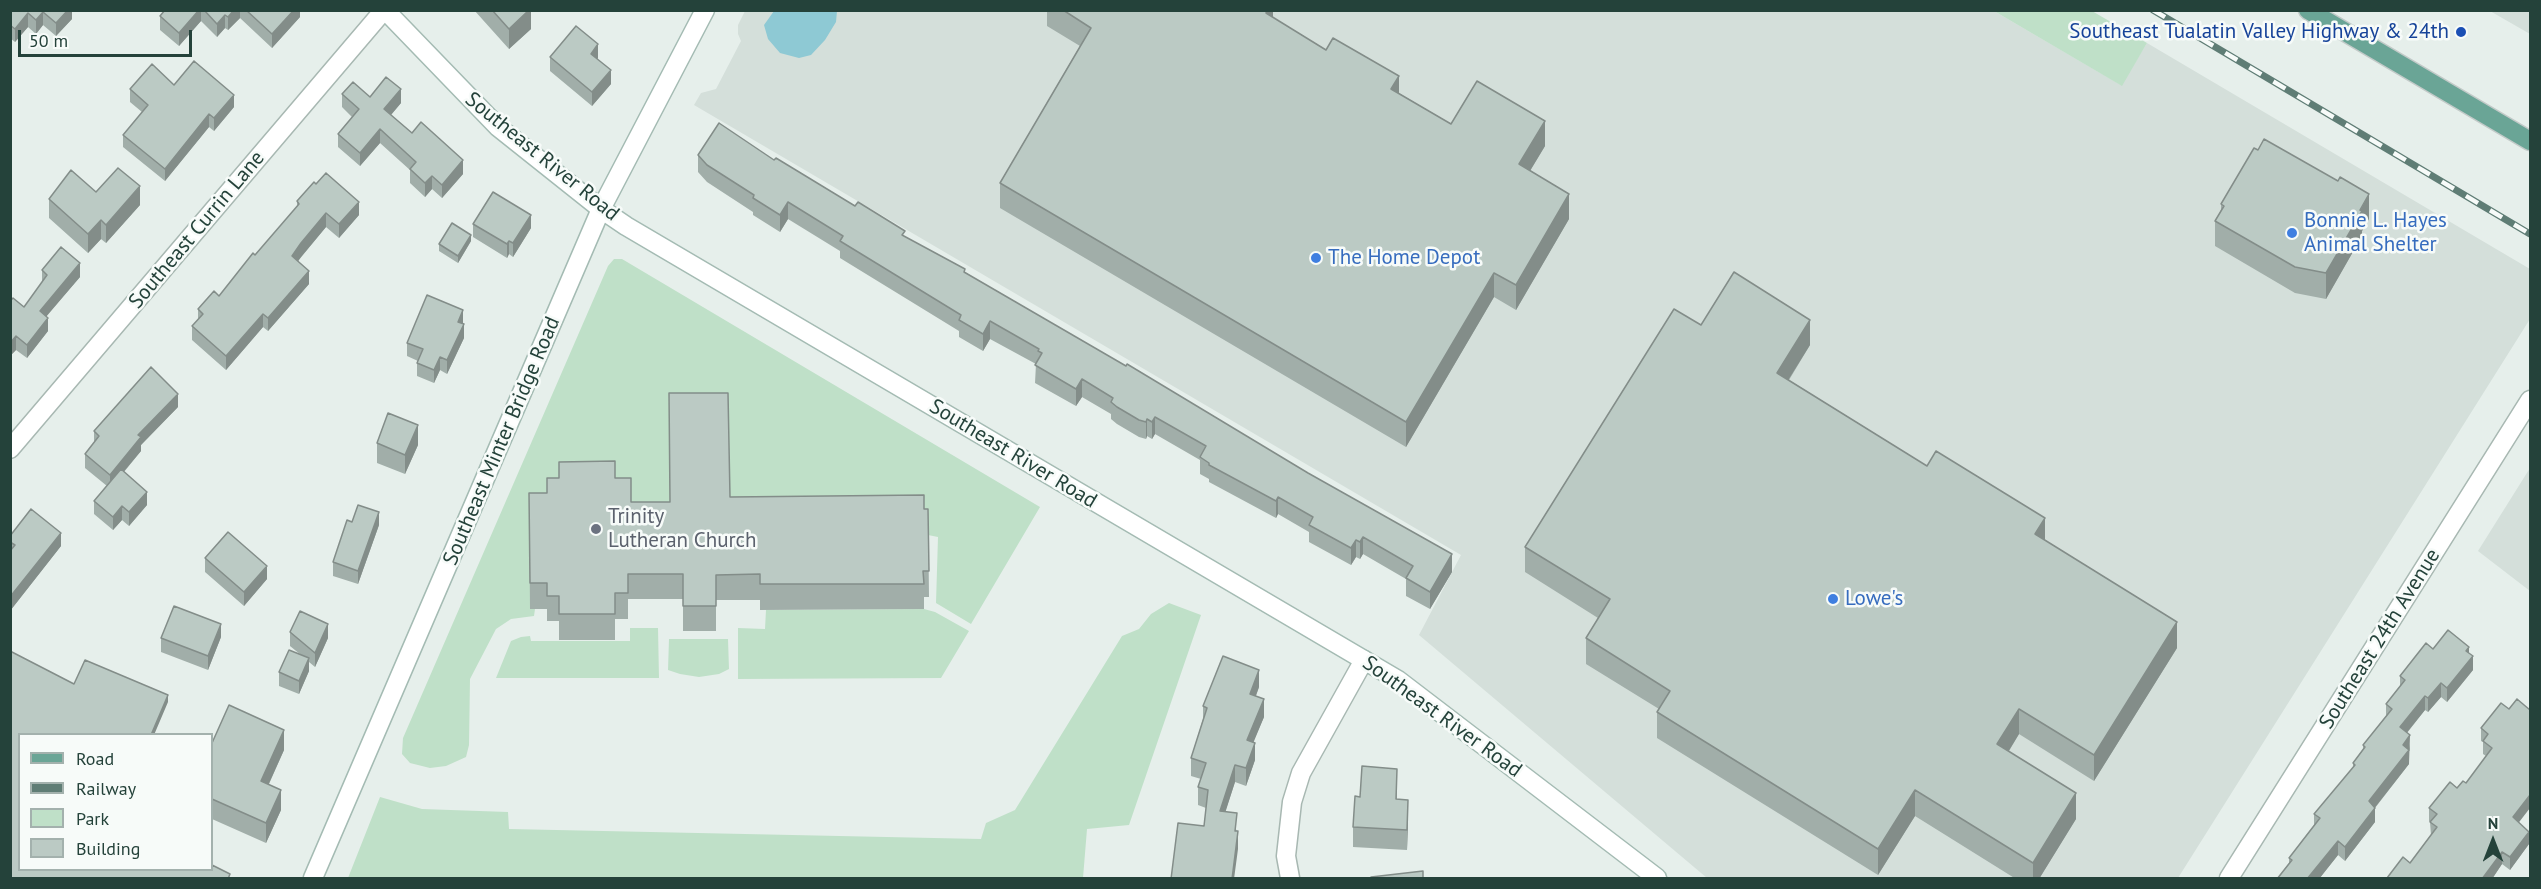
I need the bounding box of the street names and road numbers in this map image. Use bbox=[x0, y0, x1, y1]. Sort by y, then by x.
street label: Southeast River Road bbox=[460, 87, 624, 227]
street label: Southeast Currin Lane bbox=[124, 146, 270, 314]
street label: Southeast Minter Bridge Road bbox=[438, 313, 566, 569]
street label: Southeast River Road bbox=[925, 394, 1101, 514]
street label: Southeast 24th Avenue bbox=[2314, 544, 2446, 734]
street label: Southeast River Road bbox=[1357, 651, 1527, 783]

